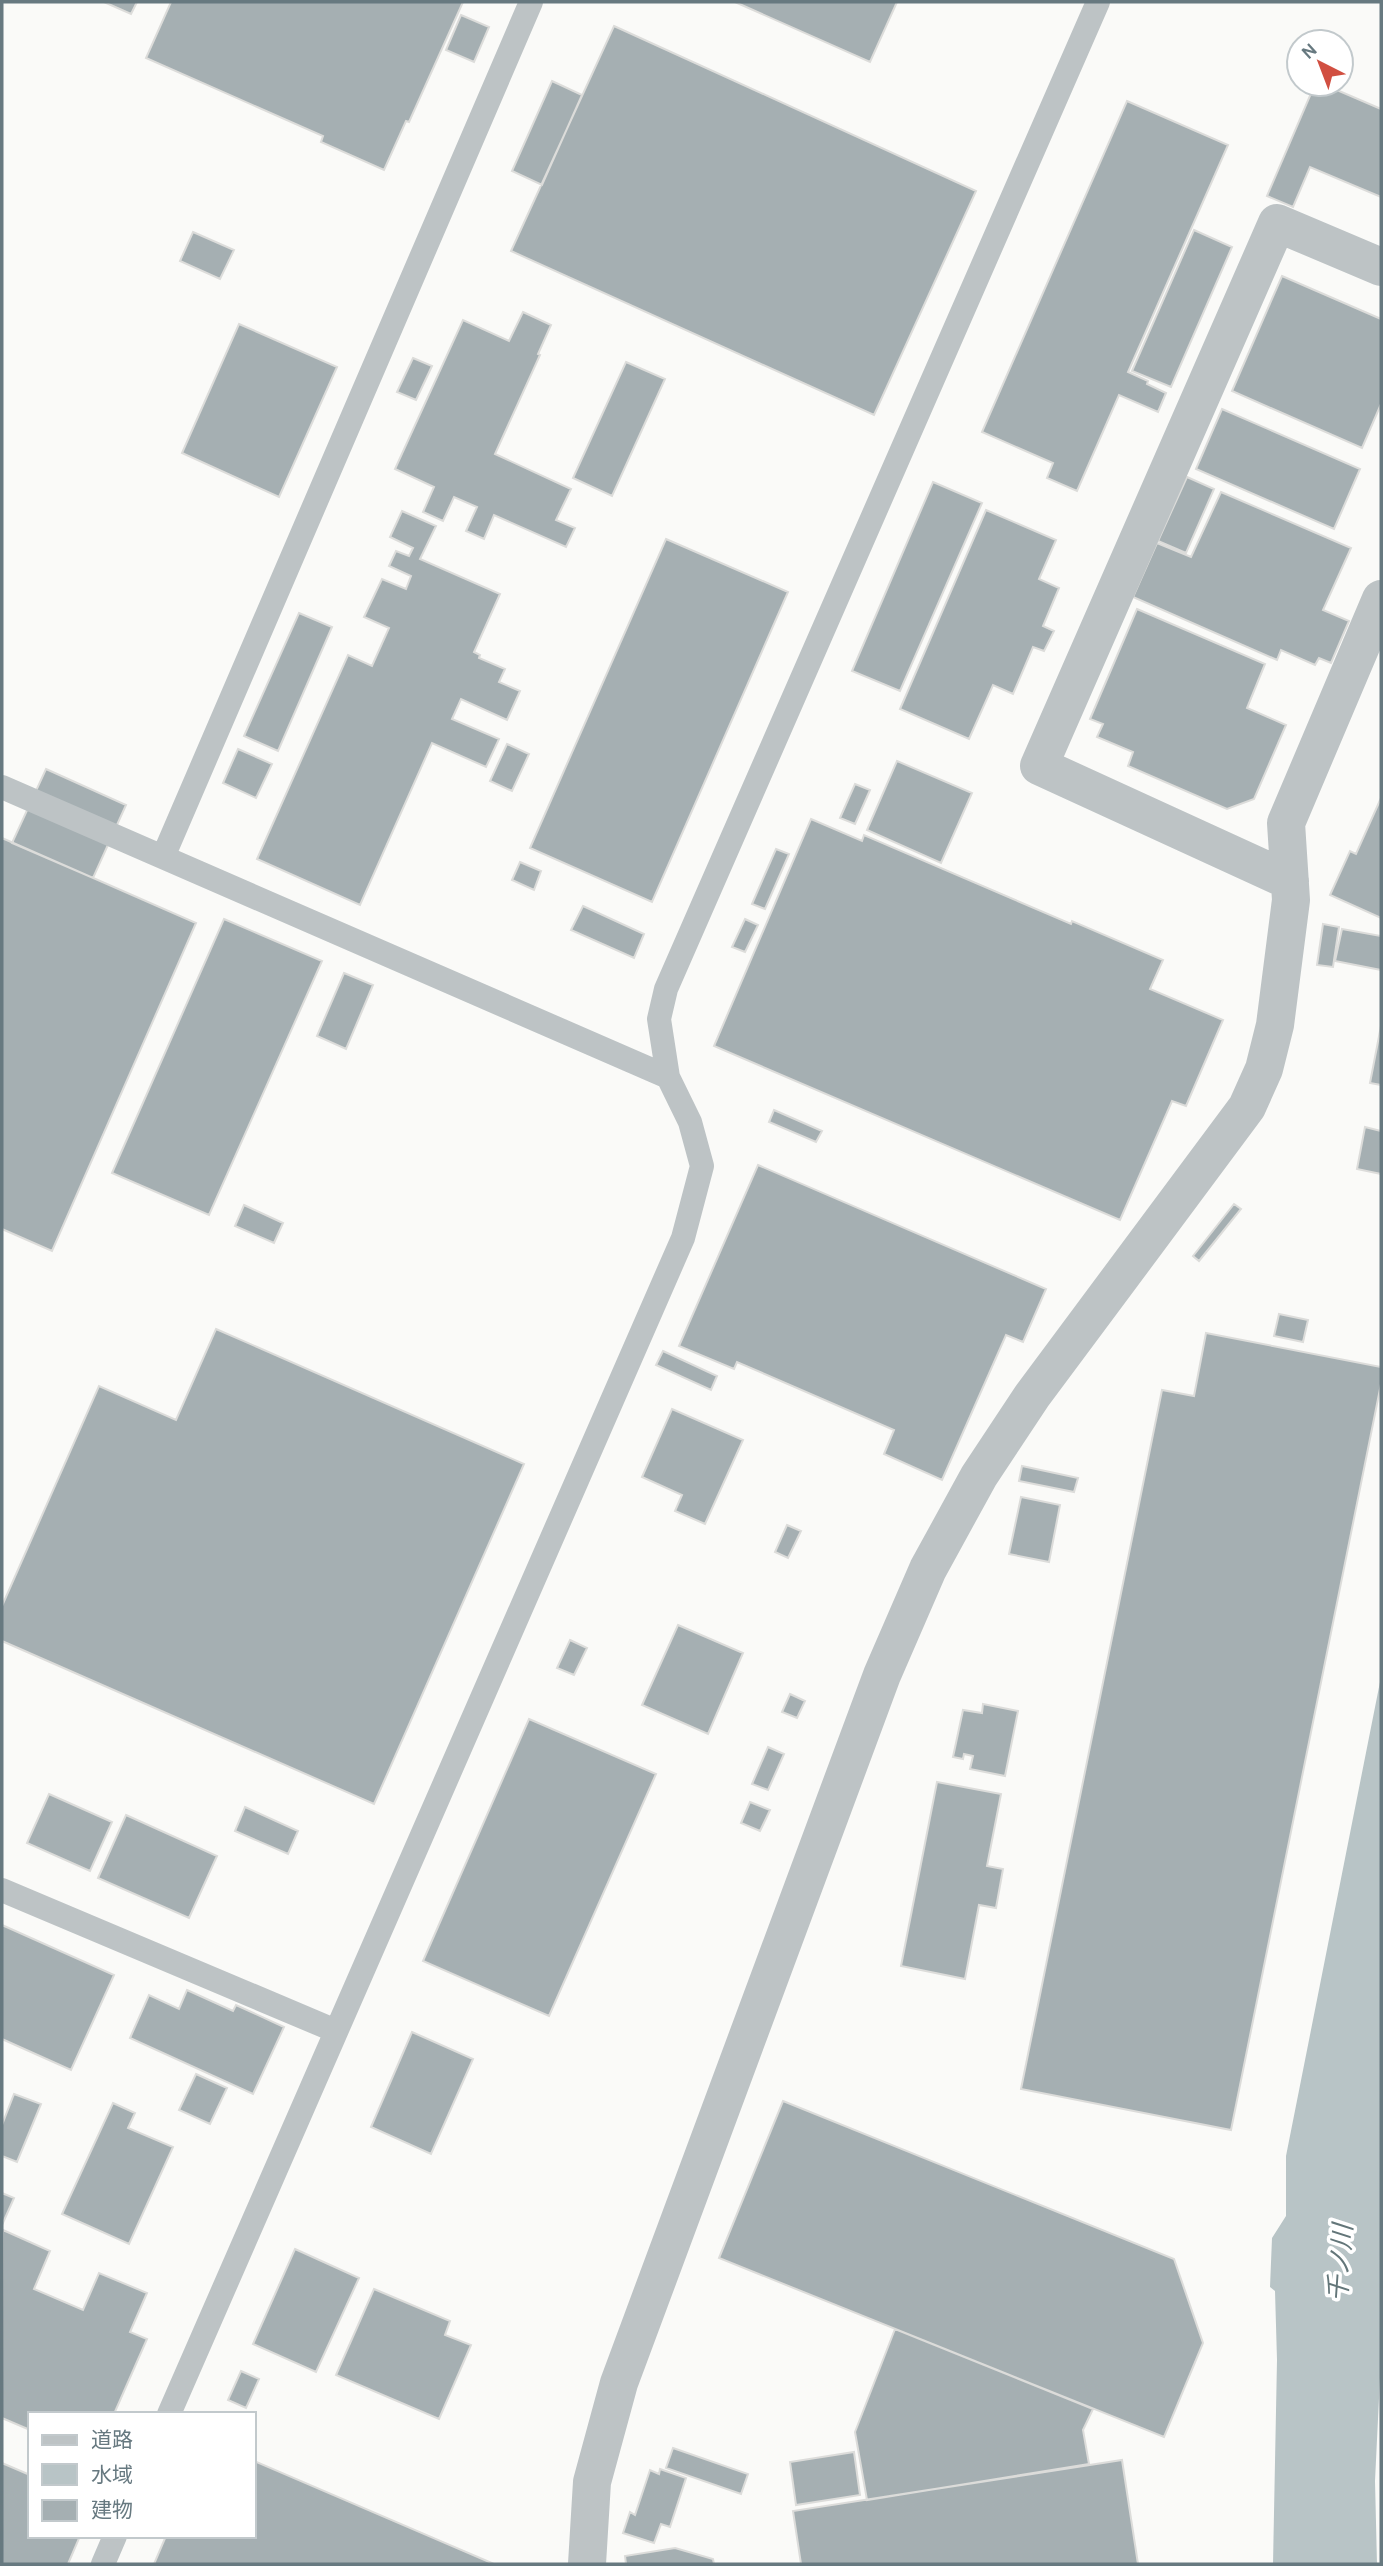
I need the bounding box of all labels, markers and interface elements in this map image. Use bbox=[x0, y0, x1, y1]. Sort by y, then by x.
north arrow bbox=[1285, 28, 1355, 98]
text: N bbox=[1297, 38, 1322, 64]
water label: 千ノ川 bbox=[1322, 2220, 1359, 2303]
legend bbox=[28, 2412, 256, 2538]
text: 道路 bbox=[91, 2428, 133, 2452]
text: 水域 bbox=[91, 2463, 133, 2487]
text: 建物 bbox=[91, 2498, 133, 2522]

